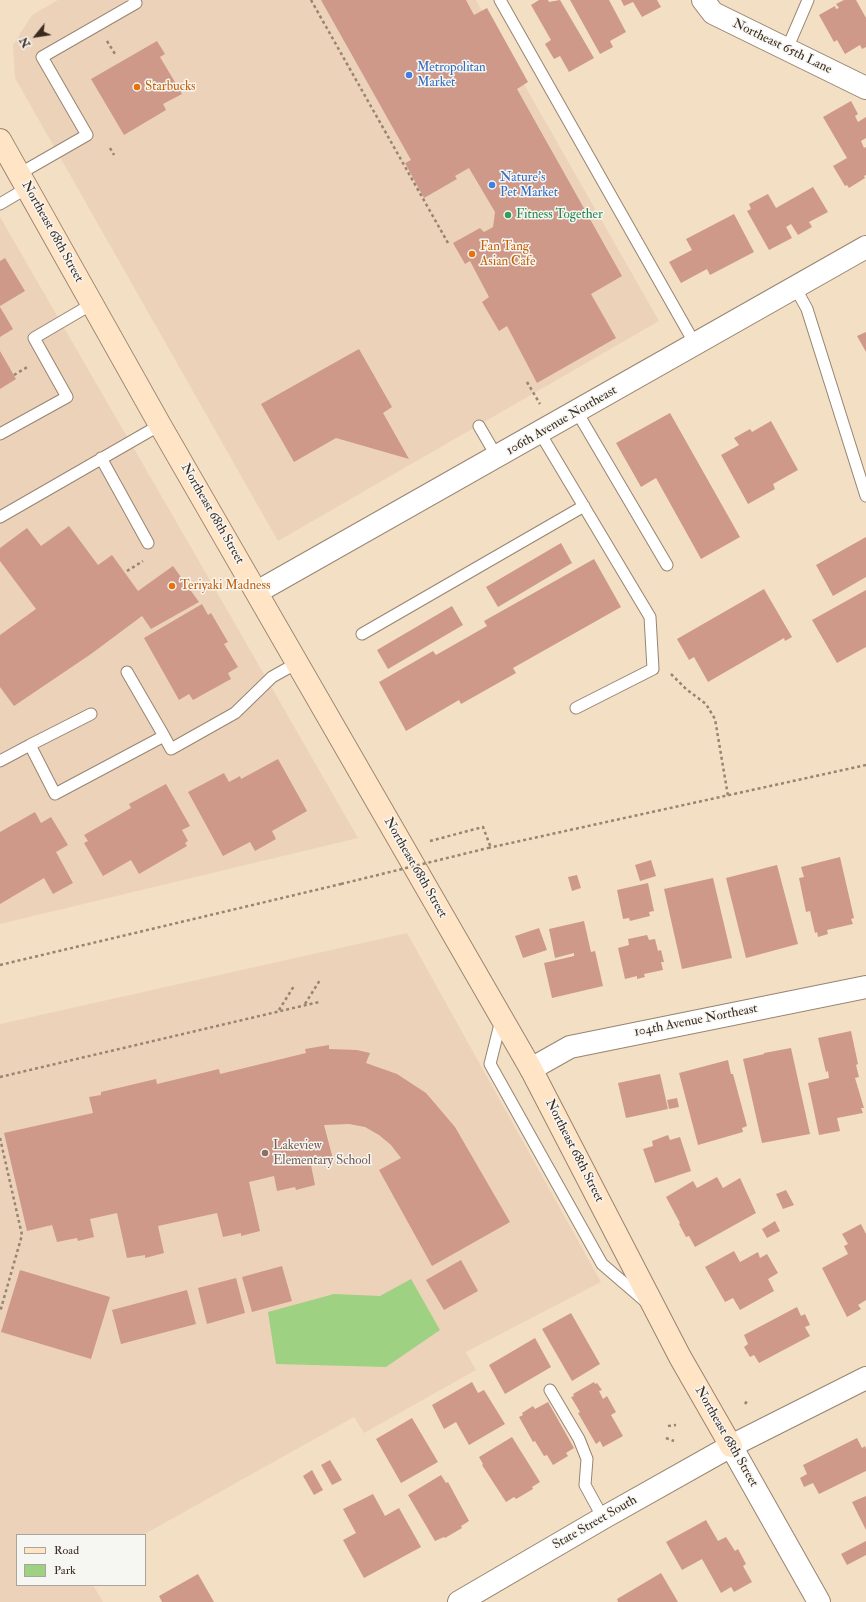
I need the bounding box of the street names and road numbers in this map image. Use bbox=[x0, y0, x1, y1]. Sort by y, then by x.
street label: Northeast 65th Lane bbox=[730, 16, 834, 78]
street label: Northeast 68th Street bbox=[18, 179, 86, 285]
street label: 106th Avenue Northeast bbox=[504, 383, 620, 459]
street label: Northeast 68th Street bbox=[177, 461, 247, 567]
street label: Northeast 68th Street bbox=[380, 815, 450, 921]
street label: 104th Avenue Northeast bbox=[633, 1001, 759, 1041]
street label: Northeast 68th Street bbox=[541, 1097, 607, 1205]
street label: Northeast 68th Street bbox=[691, 1384, 761, 1490]
street label: State Street South bbox=[550, 1493, 640, 1553]

